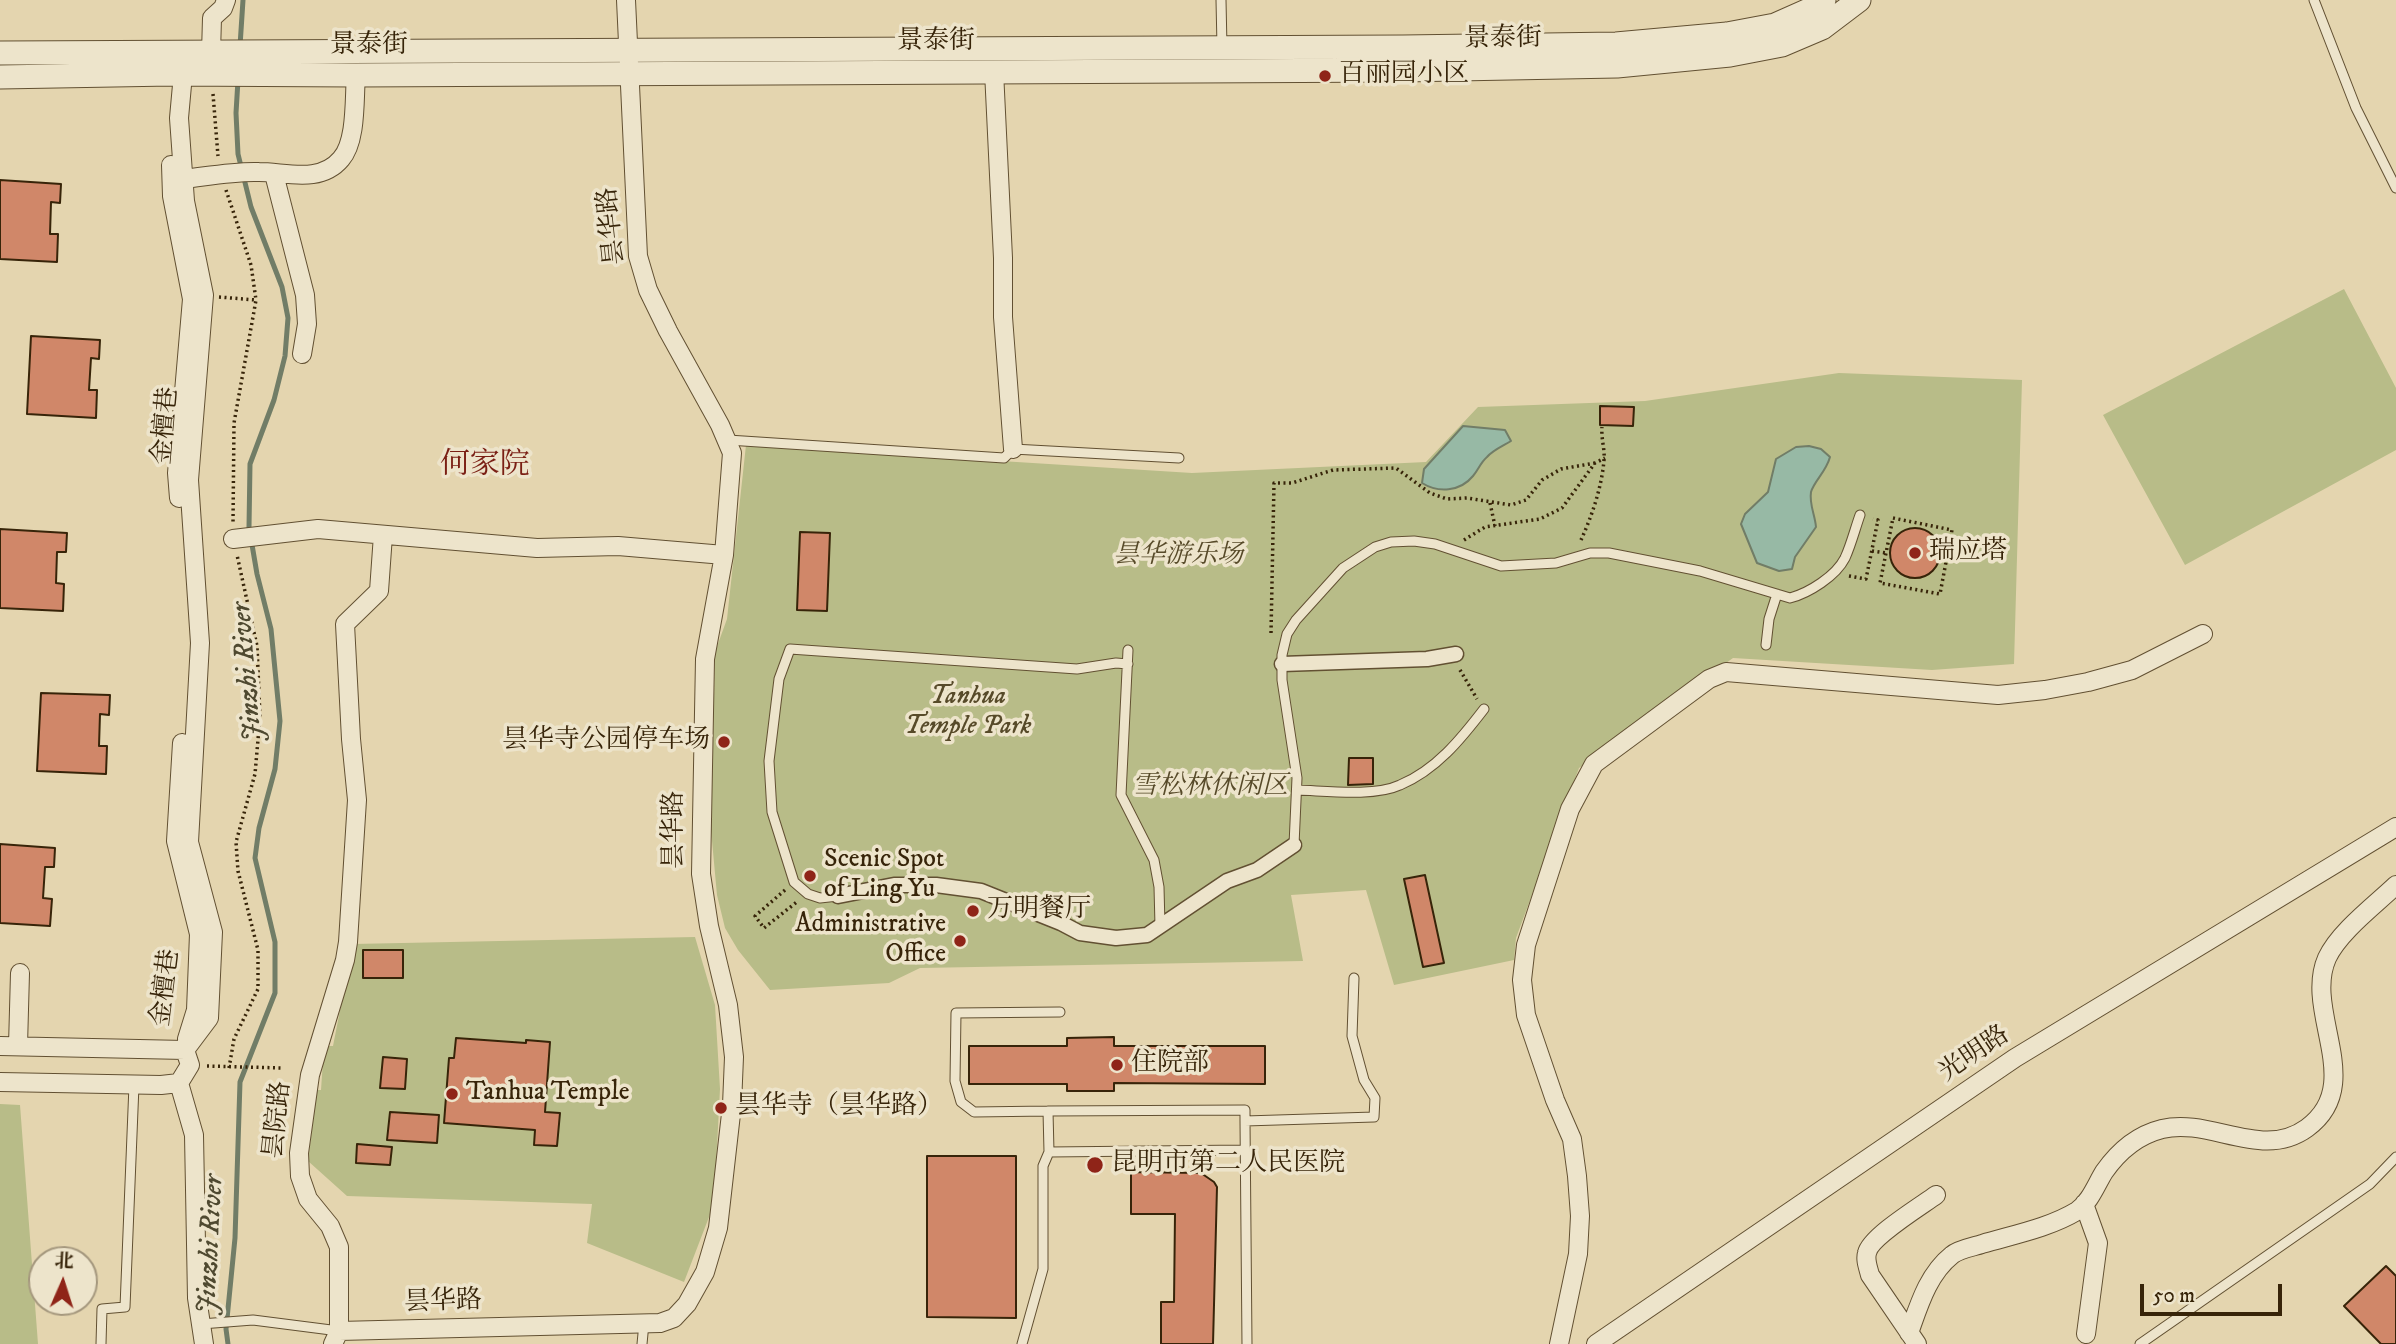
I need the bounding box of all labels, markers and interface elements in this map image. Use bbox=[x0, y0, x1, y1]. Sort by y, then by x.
street label: 景泰街 bbox=[1464, 24, 1542, 56]
street label: 景泰街 bbox=[897, 27, 975, 59]
street label: 景泰街 bbox=[330, 31, 408, 63]
place label: 百丽园小区 bbox=[1339, 60, 1469, 92]
marker: 百丽园小区 bbox=[1317, 68, 1333, 84]
street label: 昙华路 bbox=[593, 186, 633, 266]
street label: 金檀巷 bbox=[148, 386, 186, 466]
district label: 何家院 bbox=[440, 449, 530, 485]
place label: 瑞应塔 bbox=[1929, 537, 2007, 569]
park label: 昙华游乐场 bbox=[1113, 541, 1243, 573]
marker: 瑞应塔 bbox=[1907, 545, 1923, 561]
water label: Jinzhi River bbox=[226, 601, 272, 743]
park label: Tanhua Temple Park bbox=[905, 682, 1031, 744]
place label: 昙华寺公园停车场 bbox=[502, 726, 710, 758]
marker: 昙华寺公园停车场 bbox=[716, 734, 732, 750]
park label: 雪松林休闲区 bbox=[1132, 772, 1288, 804]
street label: 昙华路 bbox=[660, 791, 692, 869]
place label: Scenic Spot of Ling Yu bbox=[824, 845, 944, 906]
marker: Scenic Spot of Ling Yu bbox=[802, 868, 818, 884]
place label: 万明餐厅 bbox=[987, 895, 1091, 927]
marker: 万明餐厅 bbox=[965, 903, 981, 919]
place label: Administrative Office bbox=[795, 910, 946, 972]
marker: Administrative Office bbox=[952, 933, 968, 949]
street label: 金檀巷 bbox=[147, 947, 187, 1029]
street label: 光明路 bbox=[1934, 1020, 2016, 1090]
place label: 住院部 bbox=[1131, 1049, 1209, 1081]
marker: 住院部 bbox=[1109, 1057, 1125, 1073]
place label: Tanhua Temple bbox=[466, 1078, 629, 1110]
street label: 昙院路 bbox=[259, 1080, 299, 1160]
marker: Tanhua Temple bbox=[444, 1086, 460, 1102]
place label: 昙华寺（昙华路） bbox=[735, 1092, 943, 1124]
marker: 昙华寺（昙华路） bbox=[713, 1100, 729, 1116]
place label: 昆明市第二人民医院 bbox=[1111, 1149, 1345, 1181]
marker: 昆明市第二人民医院 bbox=[1085, 1155, 1105, 1175]
water label: Jinzhi River bbox=[192, 1174, 232, 1316]
north arrow bbox=[28, 1246, 98, 1316]
text: 北 bbox=[54, 1250, 74, 1274]
scale bar bbox=[2144, 1270, 2286, 1314]
text: 50 m bbox=[2153, 1283, 2195, 1309]
street label: 昙华路 bbox=[403, 1286, 483, 1320]

